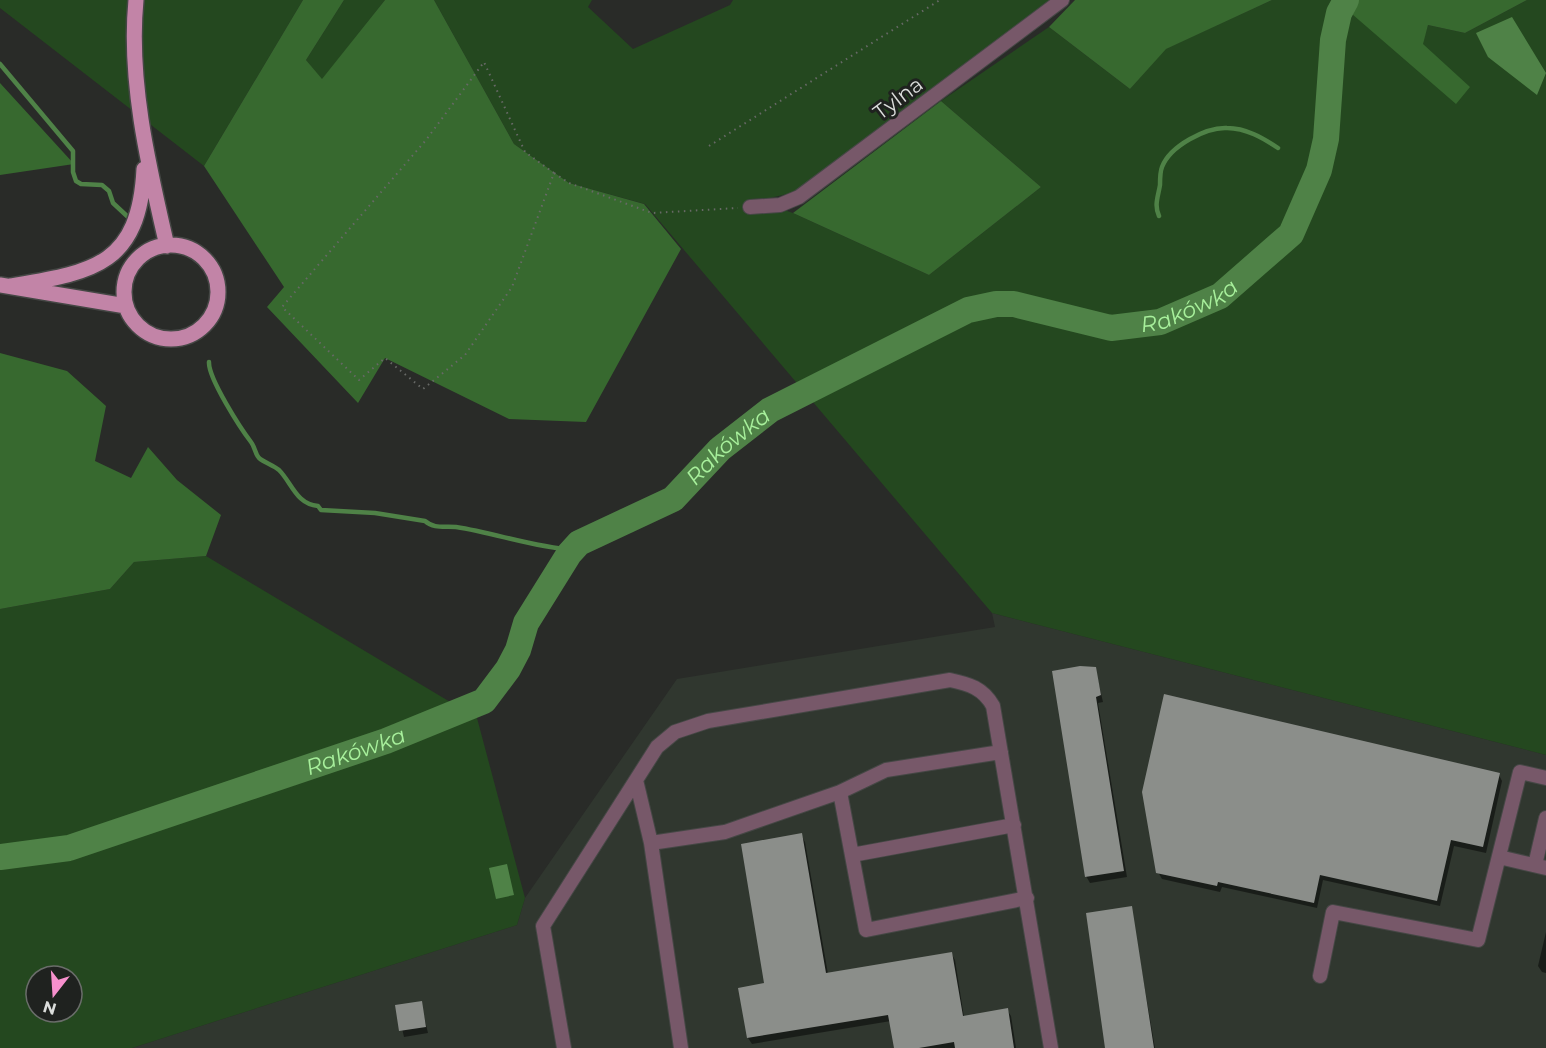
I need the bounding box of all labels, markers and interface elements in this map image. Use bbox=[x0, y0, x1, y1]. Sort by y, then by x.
street label: Tylna bbox=[868, 71, 928, 125]
water label: Rakówka bbox=[1139, 273, 1243, 338]
water label: Rakówka bbox=[680, 402, 775, 490]
water label: Rakówka bbox=[302, 721, 409, 781]
north arrow bbox=[24, 964, 84, 1024]
text: N bbox=[41, 997, 59, 1019]

